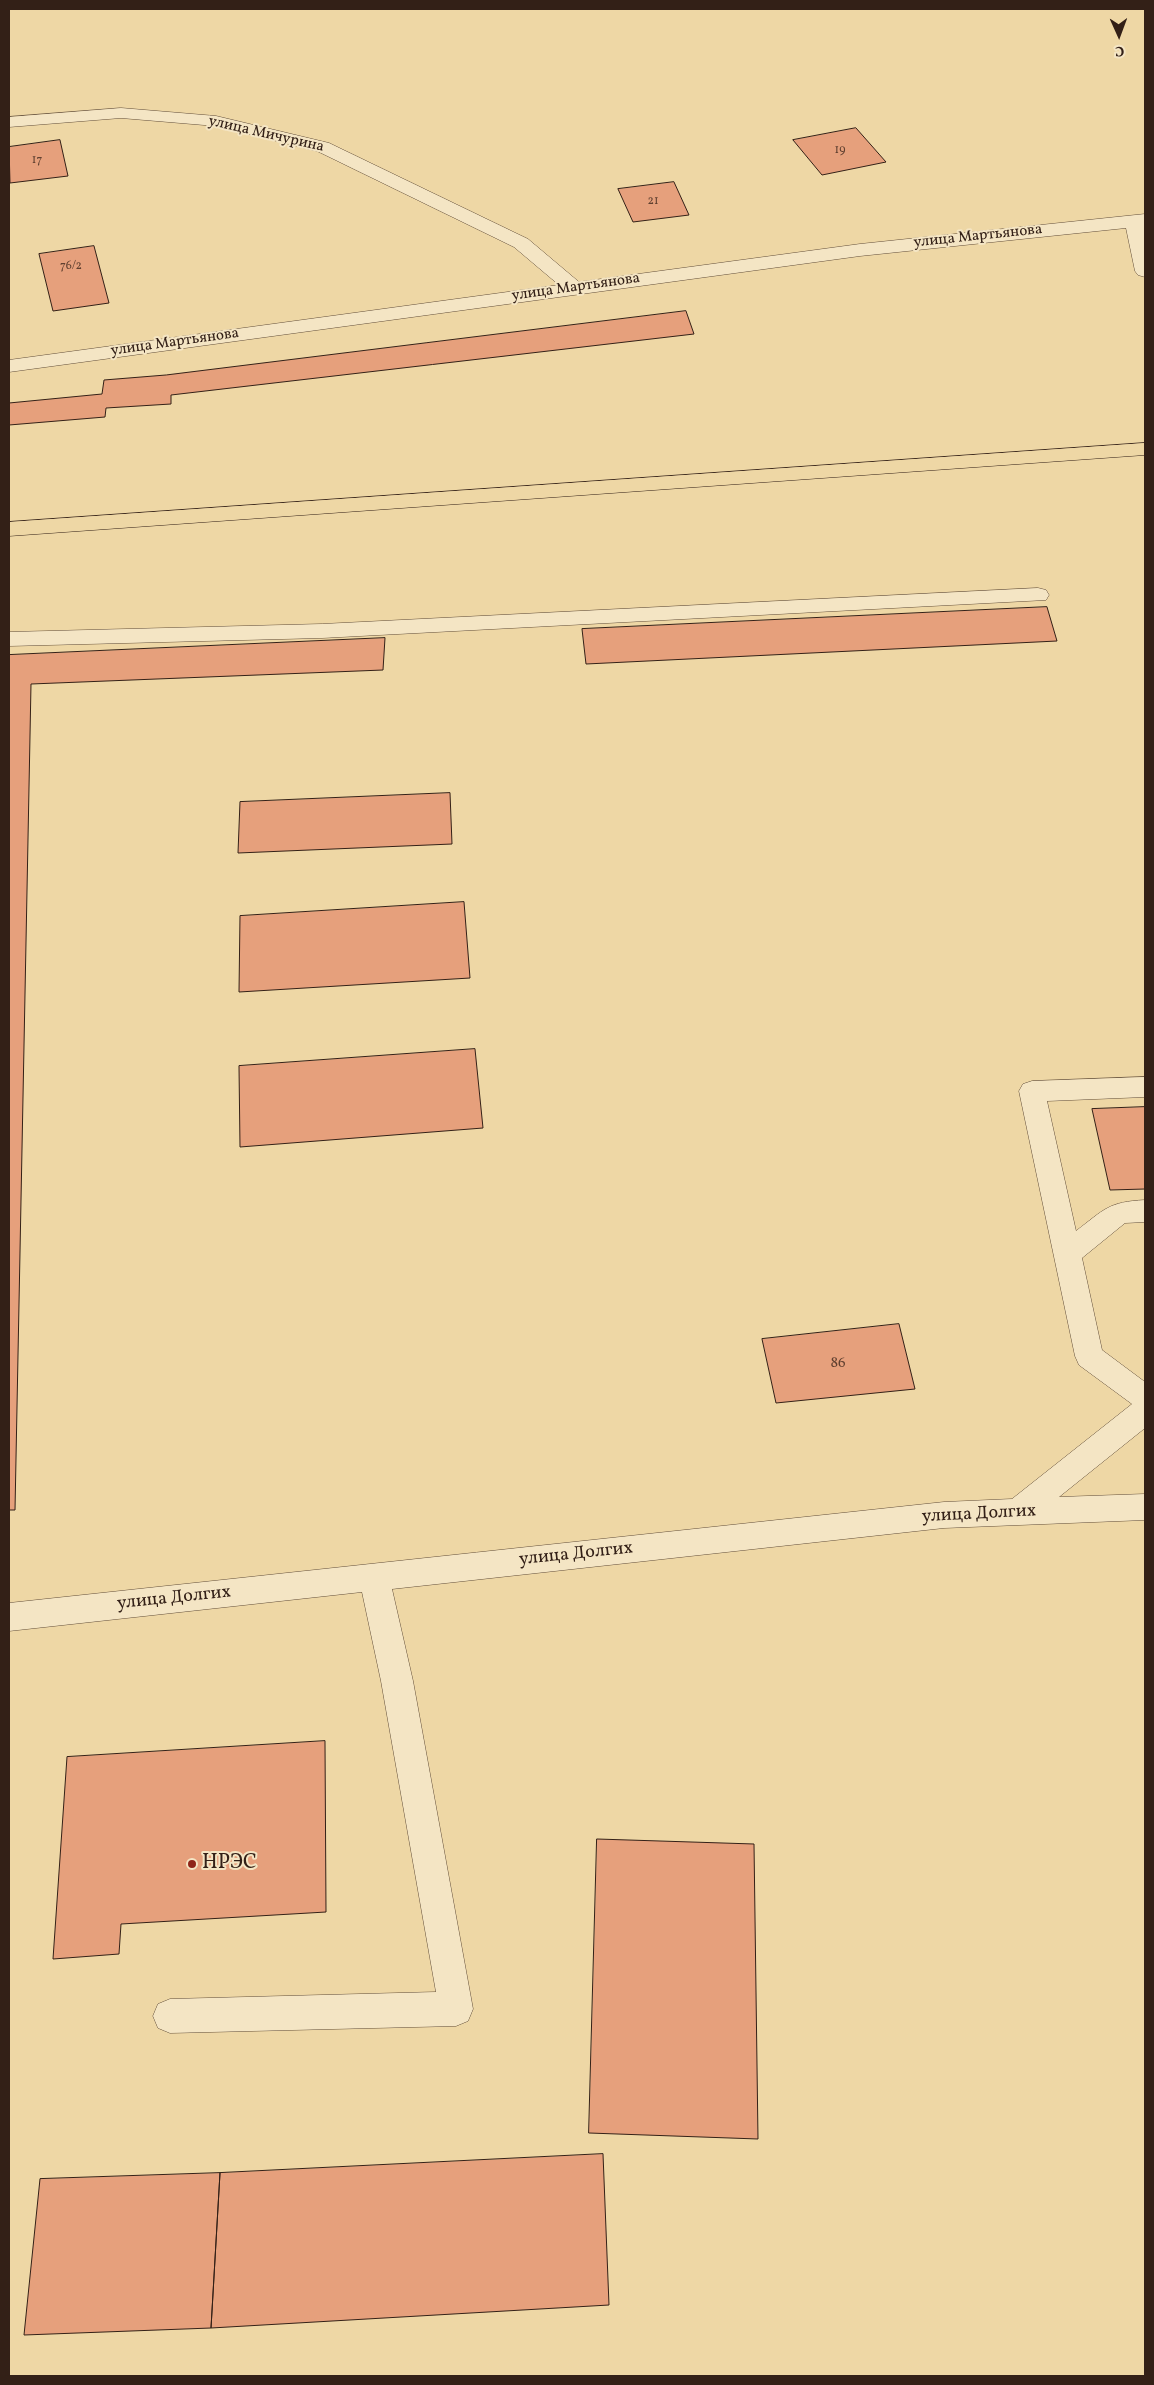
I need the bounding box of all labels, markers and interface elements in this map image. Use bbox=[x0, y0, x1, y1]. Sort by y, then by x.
north arrow bbox=[1094, 10, 1144, 60]
text: С bbox=[1115, 41, 1124, 60]
street label: улица Мичурина bbox=[206, 113, 326, 157]
house number: 19 bbox=[835, 144, 845, 158]
house number: 17 bbox=[32, 154, 42, 168]
house number: 21 bbox=[647, 195, 659, 209]
street label: улица Мартьянова bbox=[913, 221, 1043, 253]
house number: 76/2 bbox=[60, 260, 82, 274]
street label: улица Мартьянова bbox=[511, 270, 641, 306]
street label: улица Мартьянова bbox=[110, 325, 240, 361]
house number: 86 bbox=[830, 1355, 846, 1373]
street label: улица Долгих bbox=[921, 1501, 1037, 1529]
street label: улица Долгих bbox=[518, 1538, 634, 1572]
street label: улица Долгих bbox=[116, 1582, 232, 1616]
place label: НРЭС bbox=[202, 1851, 257, 1877]
marker: НРЭС bbox=[186, 1858, 198, 1870]

